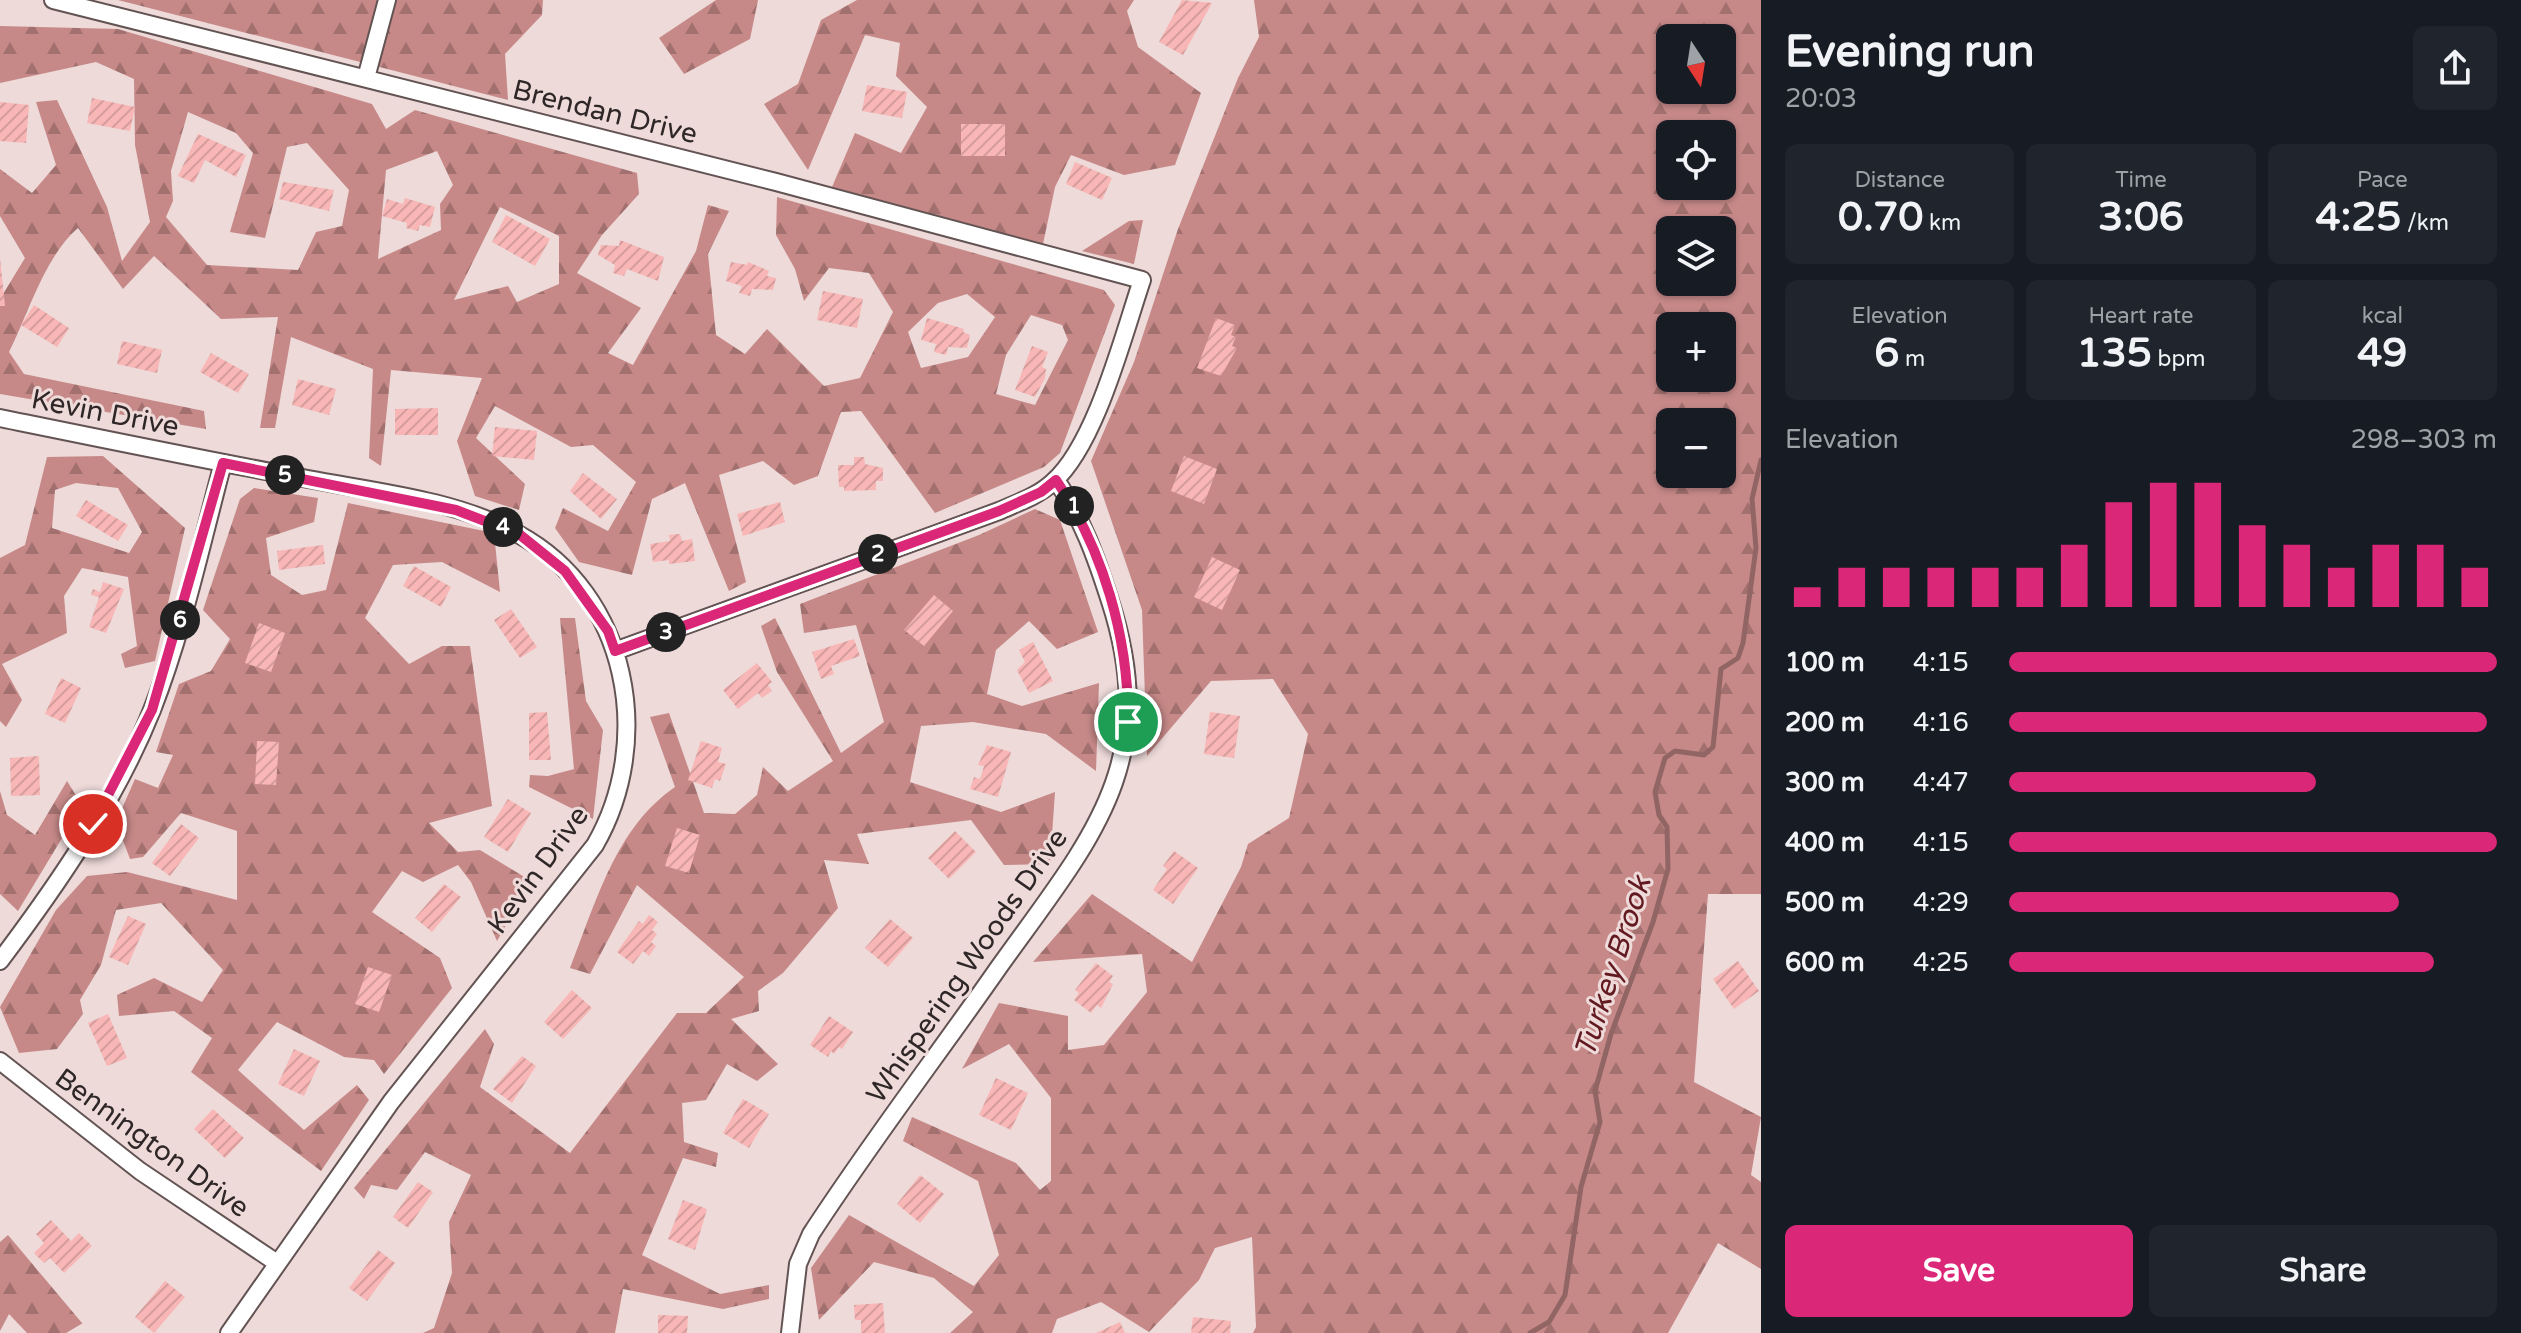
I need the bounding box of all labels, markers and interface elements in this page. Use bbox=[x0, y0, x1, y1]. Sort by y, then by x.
north arrow bbox=[1656, 24, 1736, 104]
map controls bbox=[1656, 24, 1736, 488]
text: Evening run bbox=[1785, 26, 2034, 79]
button: share bbox=[2413, 26, 2497, 110]
street label: Brendan Drive bbox=[509, 73, 701, 151]
text: 20:03 bbox=[1785, 83, 1857, 114]
button: locate bbox=[1656, 120, 1736, 200]
text: Distance bbox=[1854, 167, 1945, 193]
text: Time bbox=[2115, 167, 2167, 193]
text: Pace bbox=[2357, 167, 2408, 193]
text: 0.70 bbox=[1838, 193, 1923, 241]
text: 3:06 bbox=[2098, 193, 2184, 241]
text: 4:25 bbox=[2316, 193, 2401, 241]
text: km bbox=[1923, 210, 1961, 236]
text: /km bbox=[2401, 210, 2449, 236]
button: layers bbox=[1656, 216, 1736, 296]
text: Elevation bbox=[1852, 303, 1948, 329]
text: Heart rate bbox=[2089, 303, 2193, 329]
text: kcal bbox=[2362, 303, 2403, 329]
button: + bbox=[1656, 312, 1736, 392]
text: 6 bbox=[1874, 329, 1899, 377]
text: 135 bbox=[2076, 329, 2152, 377]
text: 49 bbox=[2357, 329, 2407, 377]
text: m bbox=[1899, 346, 1925, 372]
text: bpm bbox=[2152, 346, 2206, 372]
street label: Kevin Drive bbox=[28, 382, 182, 444]
button: − bbox=[1656, 408, 1736, 488]
text: Elevation bbox=[1785, 424, 1899, 455]
text: 298–303 m bbox=[2351, 424, 2497, 455]
pin: 5 bbox=[265, 455, 305, 495]
text: 5 bbox=[278, 462, 292, 488]
pin: 1 bbox=[1054, 486, 1094, 526]
text: 1 bbox=[1067, 493, 1081, 519]
pin: 4 bbox=[483, 507, 523, 547]
text: 4 bbox=[496, 514, 510, 540]
pin: 2 bbox=[858, 534, 898, 574]
text: 2 bbox=[871, 541, 885, 567]
pin: 6 bbox=[160, 600, 200, 640]
text: 6 bbox=[173, 607, 187, 633]
pin: 3 bbox=[646, 612, 686, 652]
text: 3 bbox=[659, 619, 673, 645]
text: 100 m bbox=[1785, 647, 1865, 678]
text: 4:15 bbox=[1913, 647, 1969, 678]
pin bbox=[1094, 688, 1162, 756]
icon: arrive bbox=[1106, 700, 1150, 744]
text: 200 m bbox=[1785, 707, 1865, 738]
text: 4:16 bbox=[1913, 707, 1969, 738]
text: 300 m bbox=[1785, 767, 1865, 798]
text: 4:47 bbox=[1913, 767, 1969, 798]
pin bbox=[59, 790, 127, 858]
street label: Kevin Drive bbox=[480, 800, 596, 940]
icon: check bbox=[71, 802, 115, 846]
street label: Whispering Woods Drive bbox=[859, 822, 1075, 1110]
text: 400 m bbox=[1785, 827, 1865, 858]
text: 4:15 bbox=[1913, 827, 1969, 858]
water label: Turkey Brook bbox=[1566, 870, 1660, 1062]
text: 500 m bbox=[1785, 887, 1865, 918]
text: 4:29 bbox=[1913, 887, 1969, 918]
text: 600 m bbox=[1785, 947, 1865, 978]
text: 4:25 bbox=[1913, 947, 1969, 978]
street label: Bennington Drive bbox=[48, 1061, 256, 1225]
button: Save bbox=[1785, 1225, 2133, 1317]
button: Share bbox=[2149, 1225, 2497, 1317]

